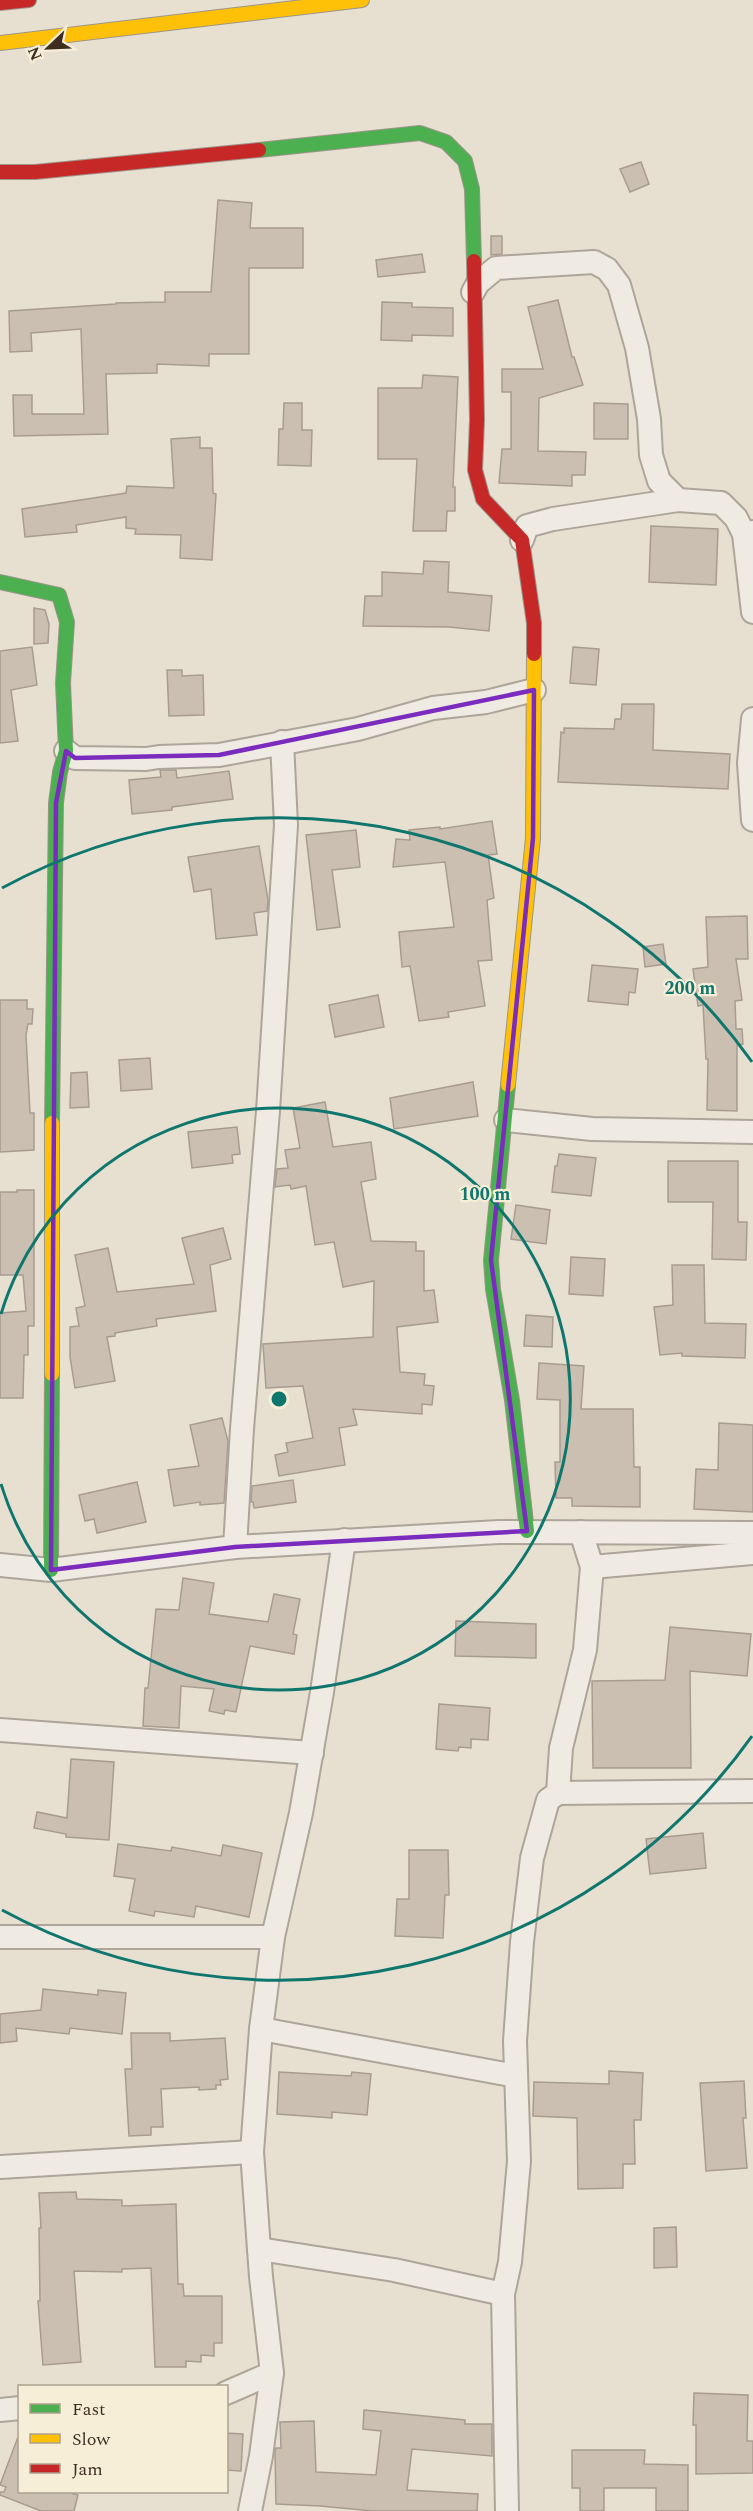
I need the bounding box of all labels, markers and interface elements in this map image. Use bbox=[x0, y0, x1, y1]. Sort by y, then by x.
north arrow bbox=[18, 18, 78, 78]
text: N bbox=[22, 43, 49, 64]
text: 200 m bbox=[664, 975, 716, 1002]
text: 100 m bbox=[459, 1181, 511, 1208]
centre of rings bbox=[269, 1389, 289, 1409]
legend bbox=[18, 2385, 228, 2493]
text: Fast bbox=[72, 2396, 105, 2423]
text: Slow bbox=[72, 2426, 111, 2453]
text: Jam bbox=[72, 2456, 103, 2483]

